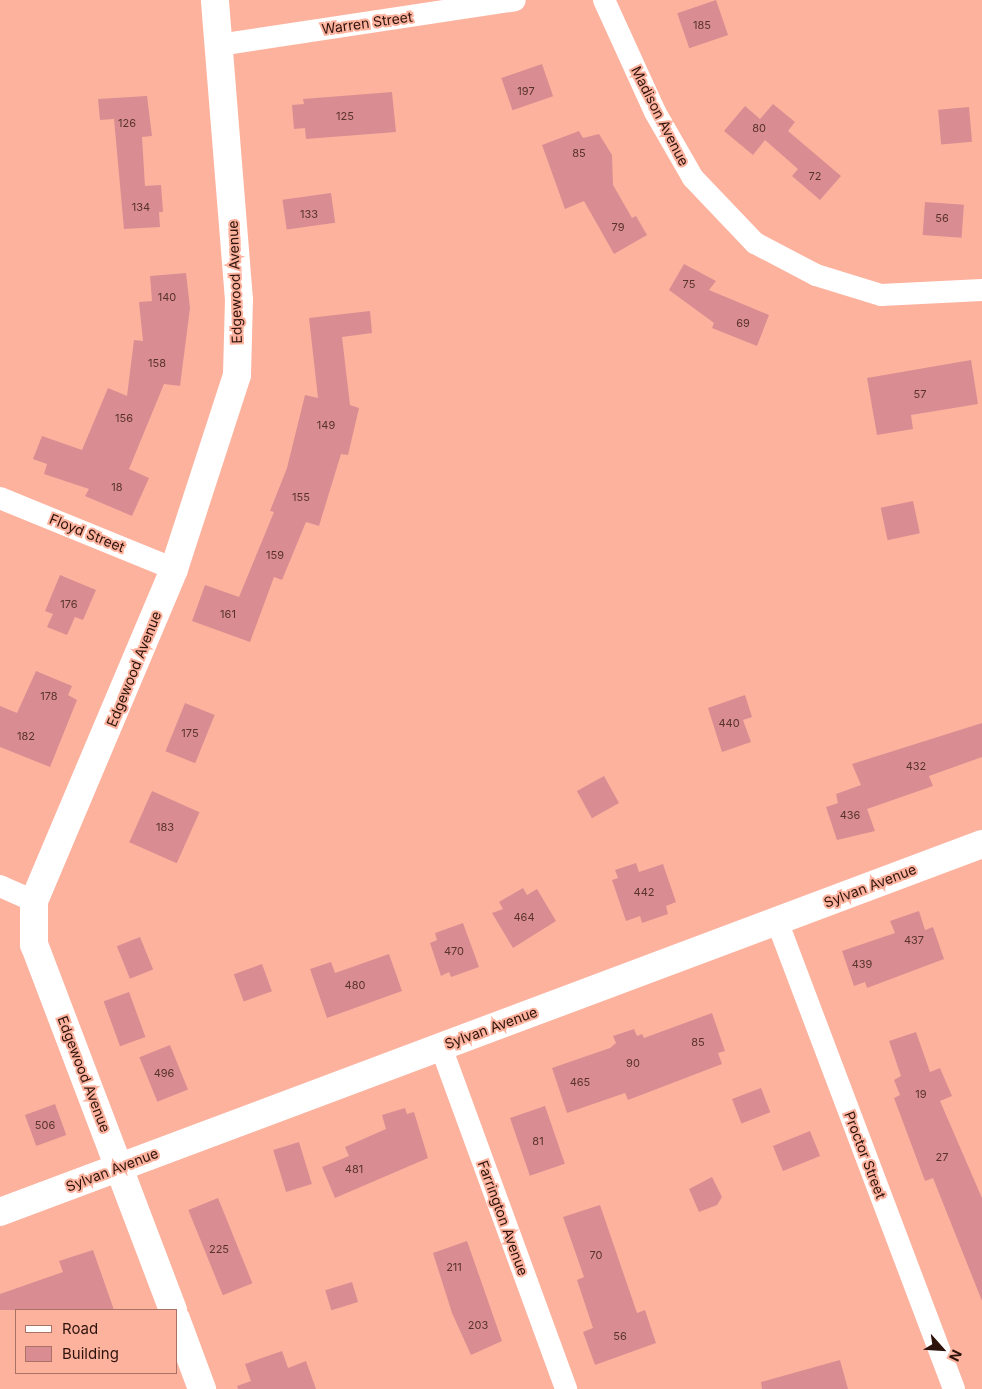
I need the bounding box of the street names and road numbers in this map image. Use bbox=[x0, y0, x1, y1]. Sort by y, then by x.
street label: Warren Street bbox=[321, 8, 413, 38]
street label: Madison Avenue bbox=[628, 63, 692, 169]
street label: Edgewood Avenue bbox=[224, 220, 246, 344]
street label: Floyd Street bbox=[47, 510, 127, 556]
street label: Edgewood Avenue bbox=[103, 609, 165, 729]
street label: Sylvan Avenue bbox=[822, 861, 918, 911]
street label: Sylvan Avenue bbox=[442, 1003, 540, 1053]
street label: Edgewood Avenue bbox=[54, 1013, 114, 1135]
street label: Proctor Street bbox=[841, 1109, 889, 1201]
street label: Sylvan Avenue bbox=[64, 1145, 160, 1195]
street label: Farrington Avenue bbox=[474, 1158, 532, 1278]

